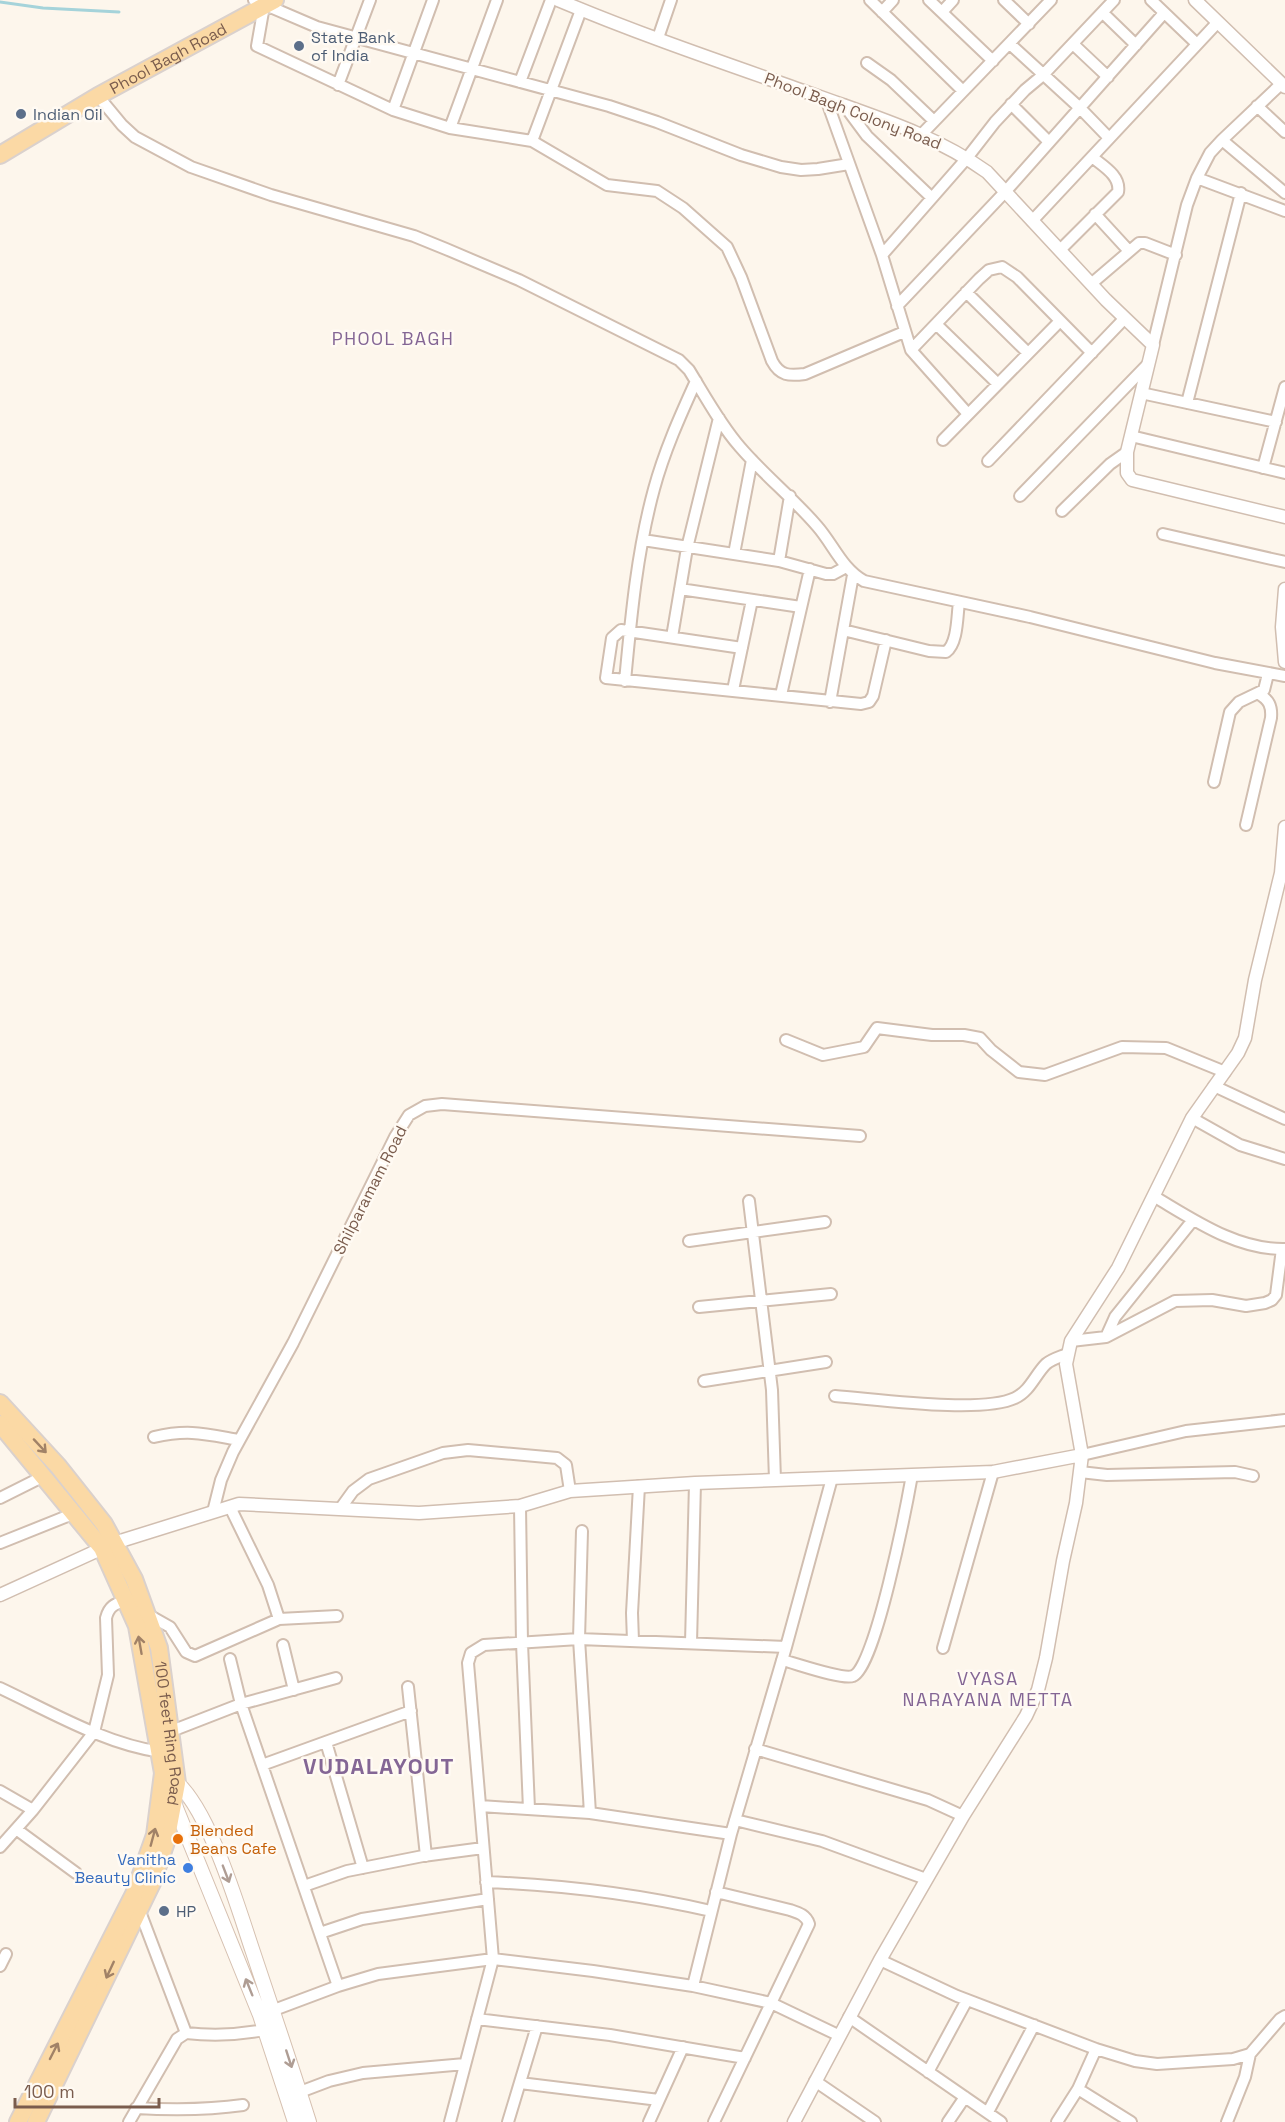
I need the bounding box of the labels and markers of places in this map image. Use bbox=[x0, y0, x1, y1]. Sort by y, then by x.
place label: State Bank of India bbox=[311, 27, 396, 66]
marker: State Bank of India bbox=[292, 39, 306, 53]
place label: Indian Oil bbox=[33, 104, 103, 125]
marker: Indian Oil bbox=[14, 107, 28, 121]
place label: Blended Beans Cafe bbox=[190, 1820, 277, 1859]
marker: Blended Beans Cafe bbox=[171, 1832, 185, 1846]
place label: Vanitha Beauty Clinic bbox=[74, 1849, 176, 1888]
marker: Vanitha Beauty Clinic bbox=[181, 1861, 195, 1875]
place label: HP bbox=[176, 1901, 196, 1922]
marker: HP bbox=[157, 1904, 171, 1918]

